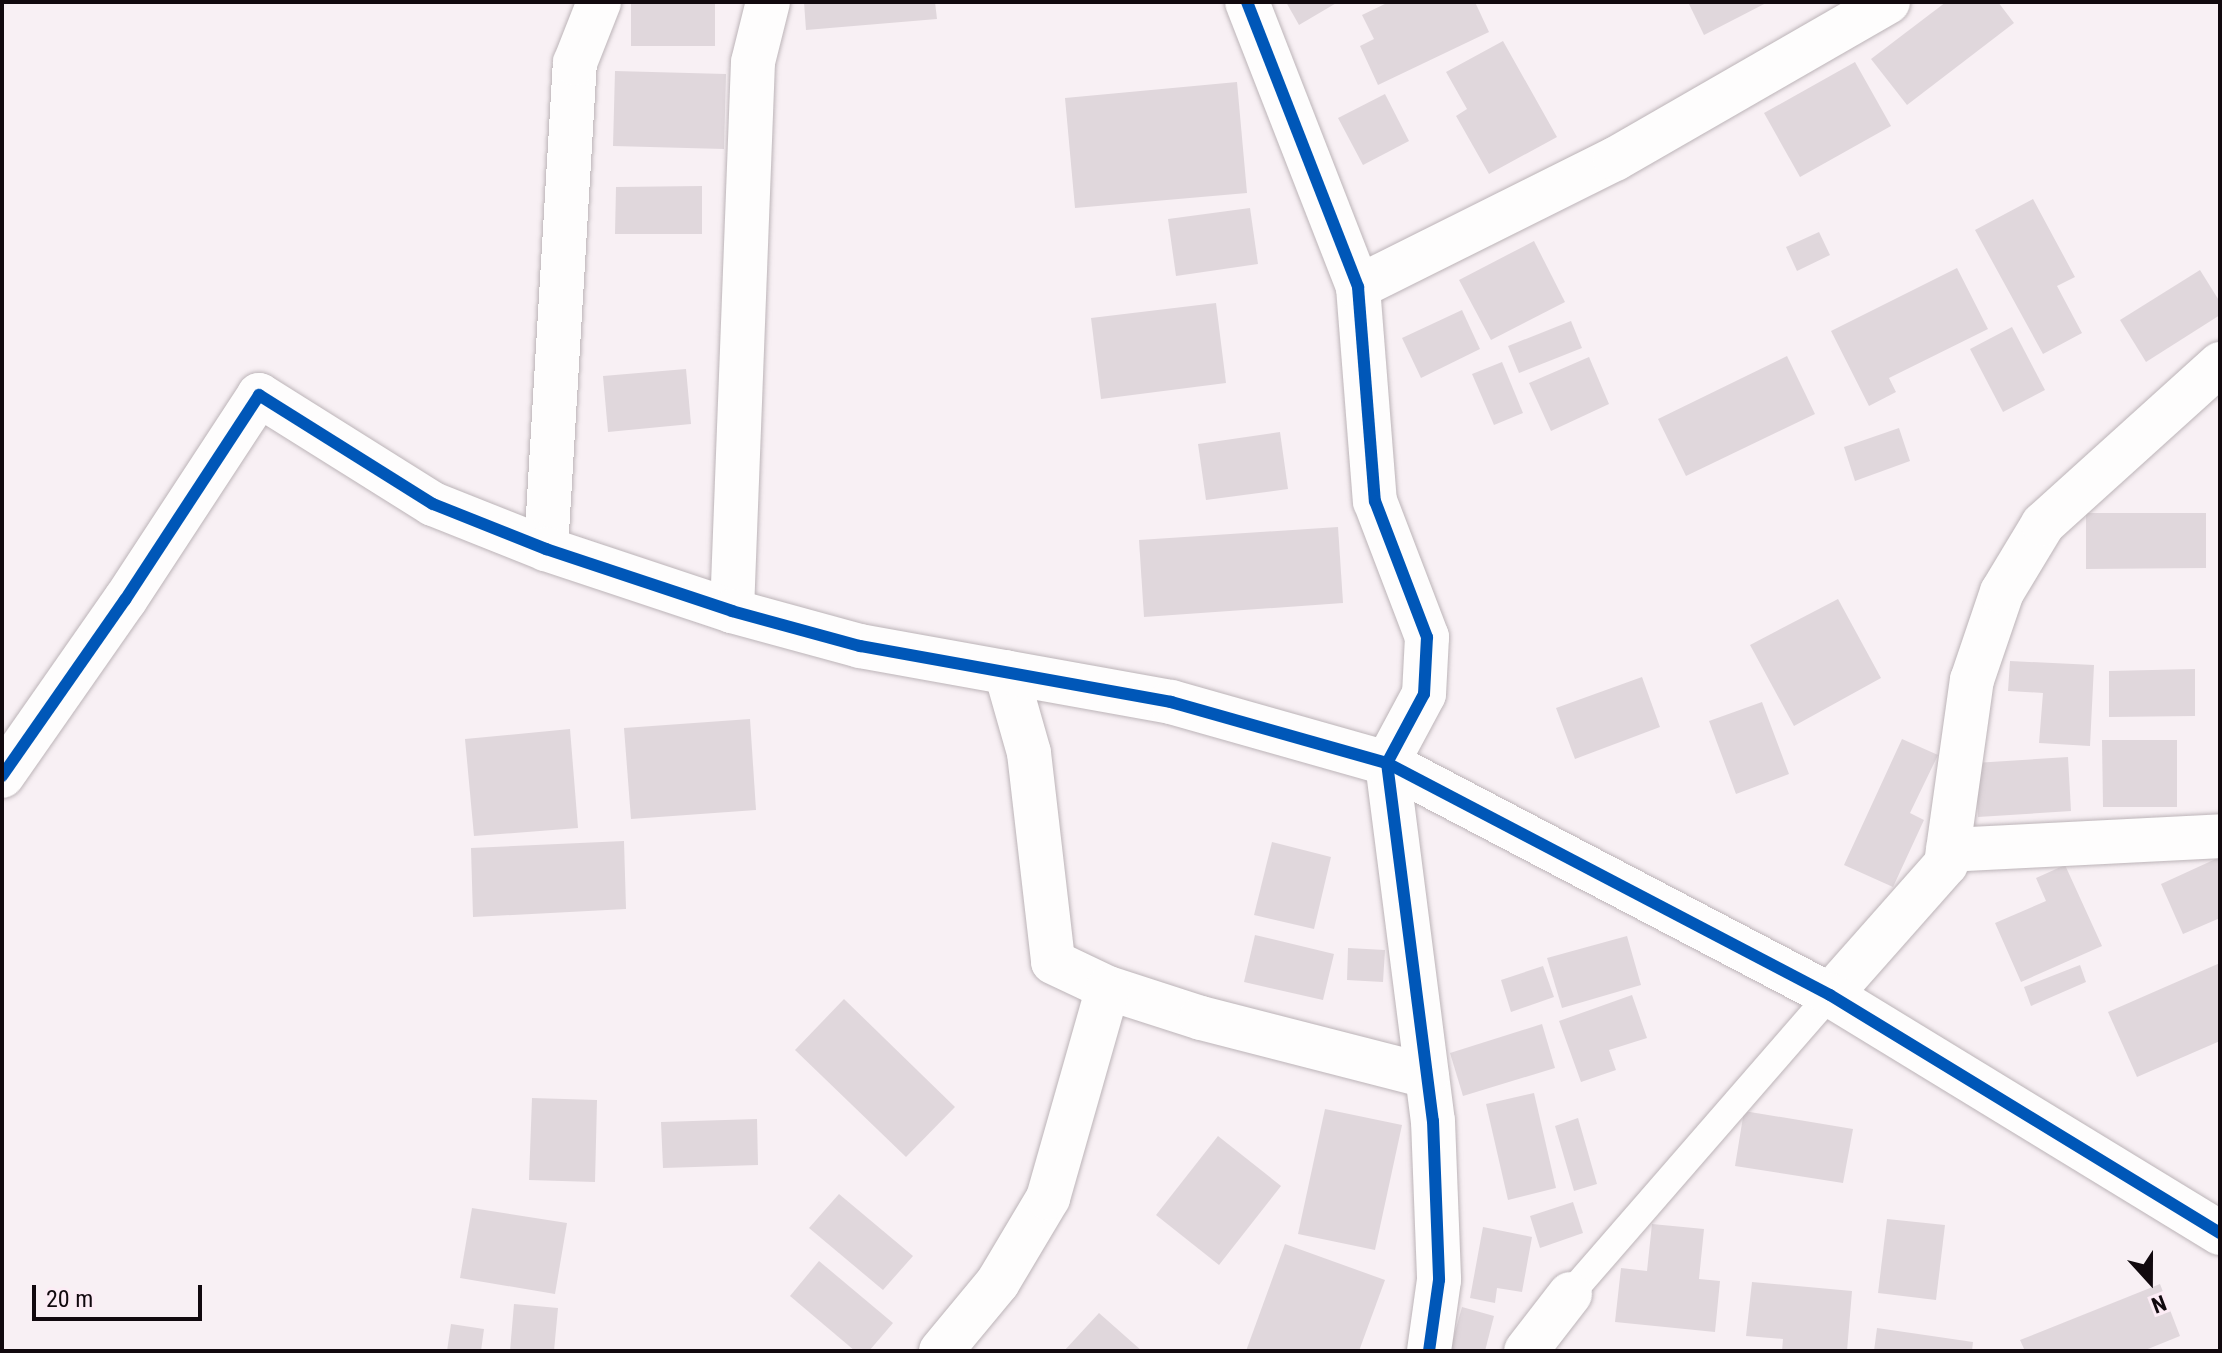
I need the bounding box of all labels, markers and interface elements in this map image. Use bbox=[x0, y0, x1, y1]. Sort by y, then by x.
north arrow bbox=[2110, 1241, 2190, 1321]
scale bar bbox=[36, 1269, 206, 1319]
text: 20 m bbox=[46, 1285, 93, 1313]
text: N bbox=[2148, 1290, 2170, 1318]

